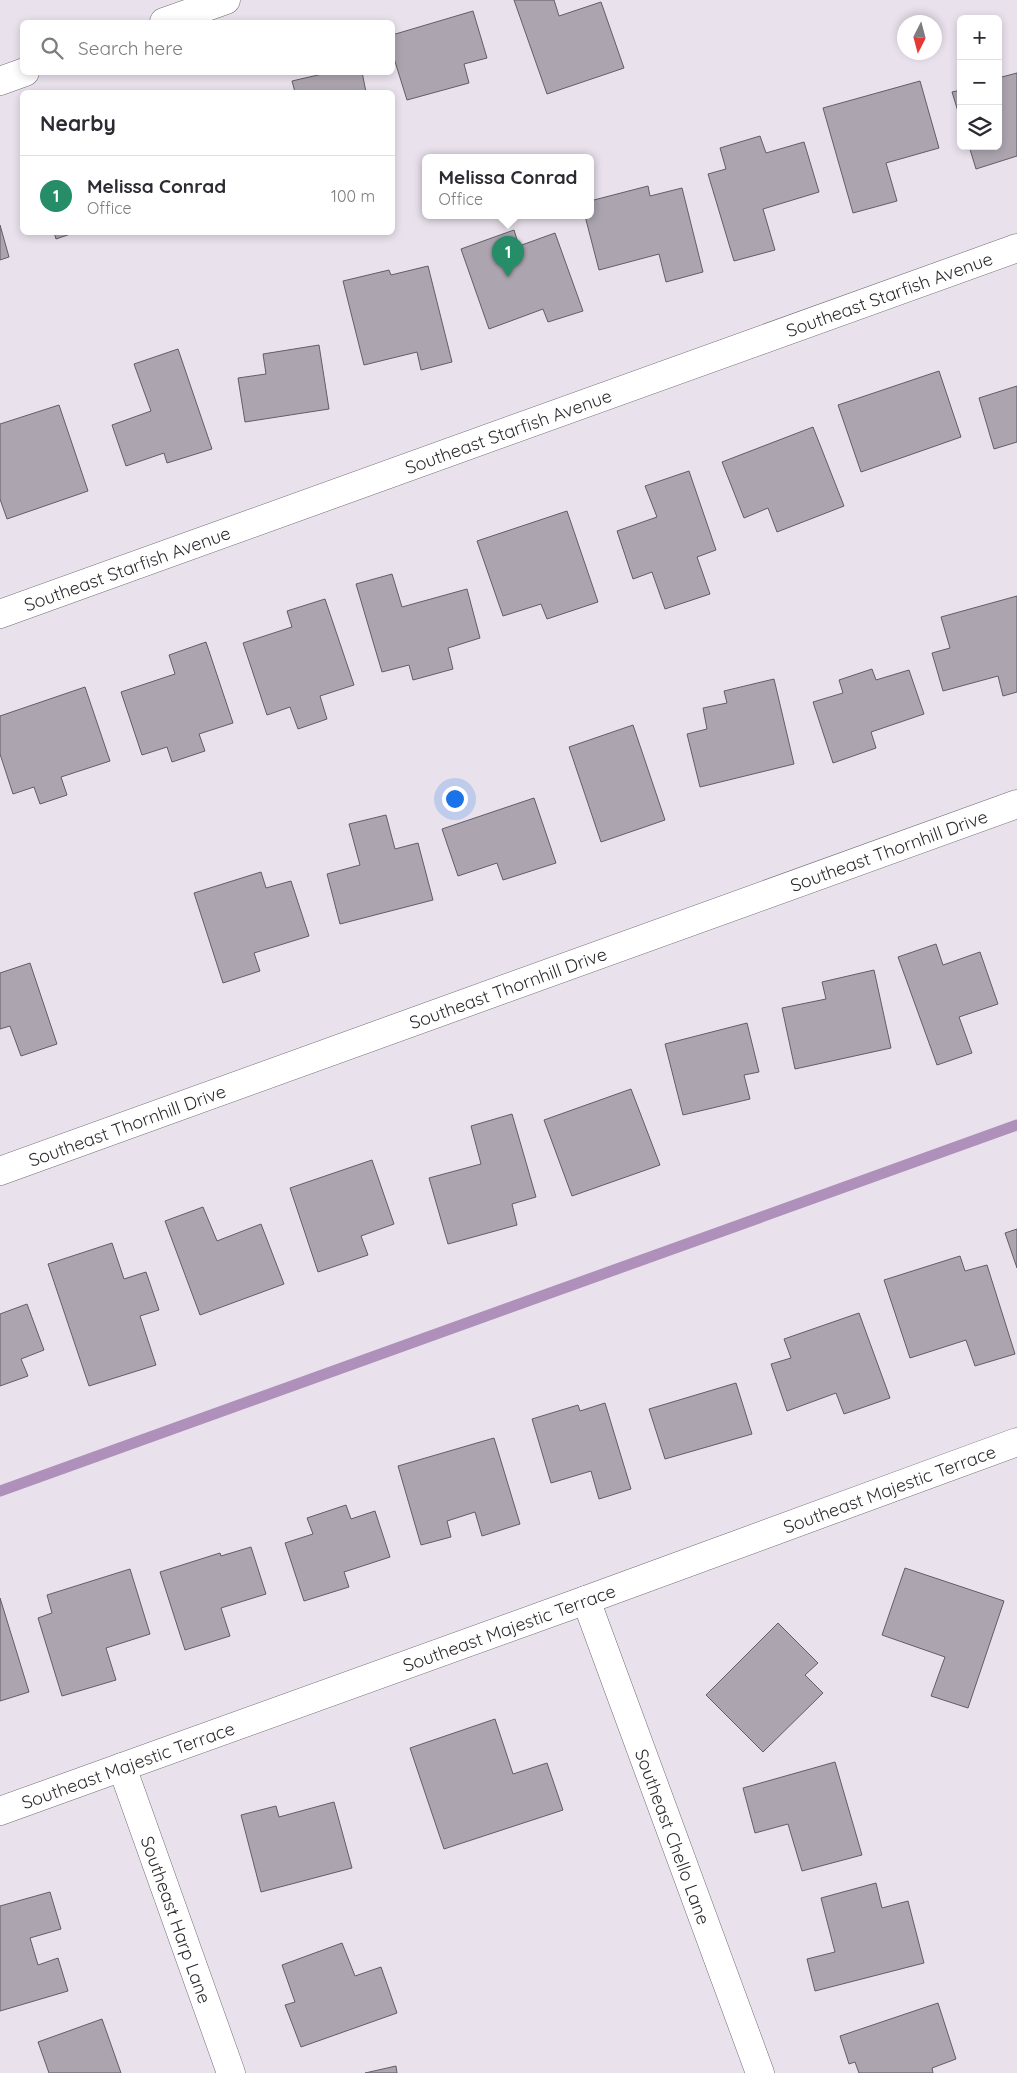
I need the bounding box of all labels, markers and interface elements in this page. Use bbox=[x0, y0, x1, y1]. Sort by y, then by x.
north arrow bbox=[897, 15, 942, 60]
map controls bbox=[957, 15, 1002, 150]
button: + bbox=[957, 15, 1002, 60]
search box bbox=[20, 20, 395, 75]
icon: search bbox=[38, 34, 66, 62]
text: Search here bbox=[78, 36, 183, 60]
button: − bbox=[957, 60, 1002, 105]
button: layers bbox=[957, 105, 1002, 150]
text: Nearby bbox=[40, 110, 116, 136]
popup bbox=[422, 154, 594, 219]
text: Melissa Conrad bbox=[438, 165, 578, 189]
text: Melissa Conrad bbox=[87, 174, 226, 198]
text: 1 bbox=[53, 186, 59, 206]
text: 100 m bbox=[331, 186, 375, 206]
text: Office bbox=[438, 189, 483, 209]
text: Office bbox=[87, 198, 132, 218]
pin: 1 bbox=[492, 236, 524, 277]
street label: Southeast Starfish Avenue bbox=[783, 246, 996, 342]
street label: Southeast Starfish Avenue bbox=[402, 383, 614, 479]
street label: Southeast Starfish Avenue bbox=[21, 521, 233, 616]
your location bbox=[442, 786, 468, 812]
street label: Southeast Thornhill Drive bbox=[787, 804, 991, 896]
street label: Southeast Thornhill Drive bbox=[406, 942, 610, 1034]
street label: Southeast Thornhill Drive bbox=[25, 1079, 229, 1171]
street label: Southeast Majestic Terrace bbox=[780, 1439, 999, 1538]
street label: Southeast Majestic Terrace bbox=[399, 1579, 619, 1677]
street label: Southeast Majestic Terrace bbox=[18, 1716, 238, 1814]
street label: Southeast Chello Lane bbox=[630, 1746, 716, 1927]
street label: Southeast Harp Lane bbox=[136, 1833, 217, 2006]

